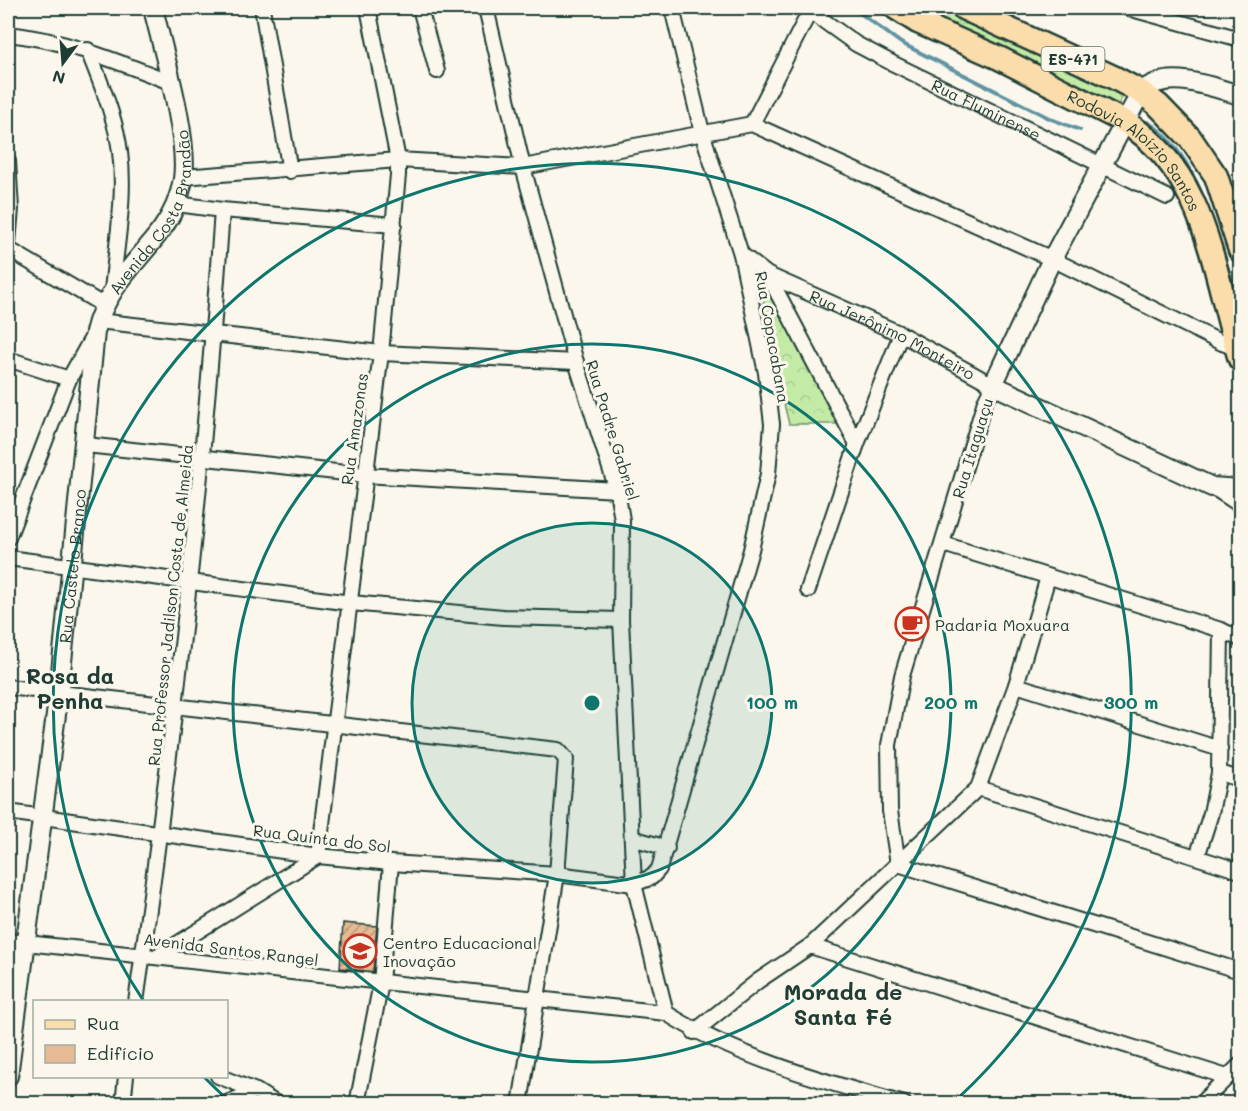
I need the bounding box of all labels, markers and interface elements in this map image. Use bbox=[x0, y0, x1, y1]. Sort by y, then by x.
north arrow bbox=[33, 33, 93, 93]
road number: ES-471 bbox=[1042, 47, 1104, 71]
text: N bbox=[50, 66, 67, 90]
street label: Rua Fluminense bbox=[928, 74, 1044, 145]
street label: Rodovia Aloízio Santos bbox=[1064, 84, 1206, 214]
street label: Avenida Costa Brandão bbox=[104, 129, 194, 298]
street label: Rua Copacabana bbox=[751, 270, 795, 404]
street label: Rua Jerônimo Monteiro bbox=[806, 284, 979, 384]
street label: Rua Padre Gabriel bbox=[582, 357, 644, 503]
street label: Rua Amazonas bbox=[336, 372, 372, 486]
street label: Rua Itaguaçu bbox=[947, 395, 997, 501]
street label: Rua Professor Jadilson Costa de Almeida bbox=[143, 443, 197, 767]
street label: Rua Castelo Branco bbox=[53, 488, 90, 644]
cafe icon: Padaria Moxuara bbox=[894, 606, 930, 642]
place label: Padaria Moxuara bbox=[935, 614, 1070, 635]
district label: Rosa da Penha bbox=[26, 661, 114, 715]
text: 100 m bbox=[746, 690, 798, 714]
text: 200 m bbox=[924, 690, 978, 714]
text: 300 m bbox=[1104, 690, 1158, 714]
centre of rings bbox=[582, 693, 602, 713]
street label: Rua Quinta do Sol bbox=[252, 819, 392, 857]
street label: Avenida Santos Rangel bbox=[142, 928, 320, 970]
place label: Centro Educacional Inovação bbox=[383, 932, 537, 971]
school or university icon: Centro Educacional Inovação bbox=[342, 933, 378, 969]
district label: Morada de Santa Fé bbox=[784, 977, 902, 1031]
legend bbox=[33, 1000, 228, 1078]
text: Rua bbox=[87, 1011, 120, 1035]
text: Edifício bbox=[87, 1041, 154, 1065]

